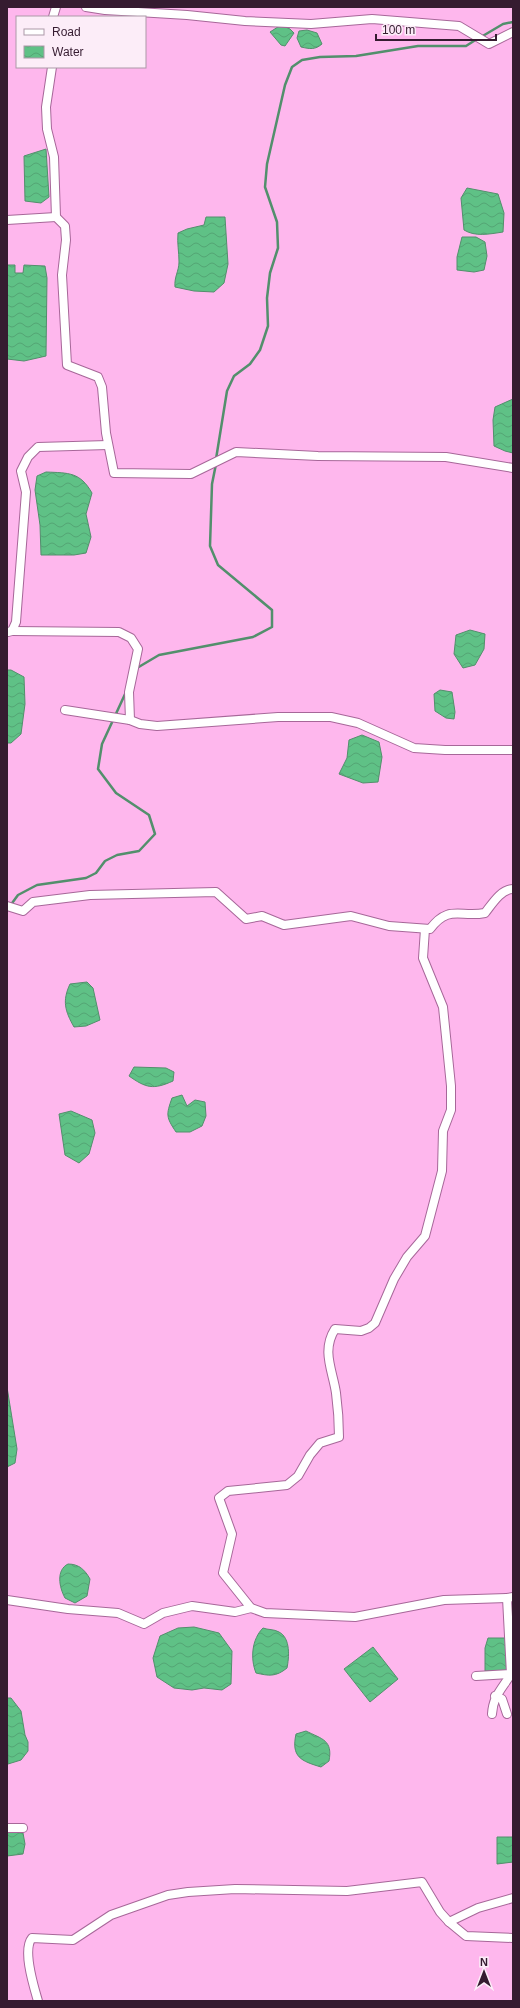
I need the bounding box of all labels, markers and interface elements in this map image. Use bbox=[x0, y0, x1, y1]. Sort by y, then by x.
legend bbox=[16, 16, 146, 68]
scale bar bbox=[376, 16, 496, 42]
text: 100 m bbox=[382, 23, 415, 37]
text: Road bbox=[52, 25, 81, 39]
text: Water bbox=[52, 45, 84, 59]
north arrow bbox=[464, 1952, 504, 1992]
text: N bbox=[480, 1956, 488, 1968]

